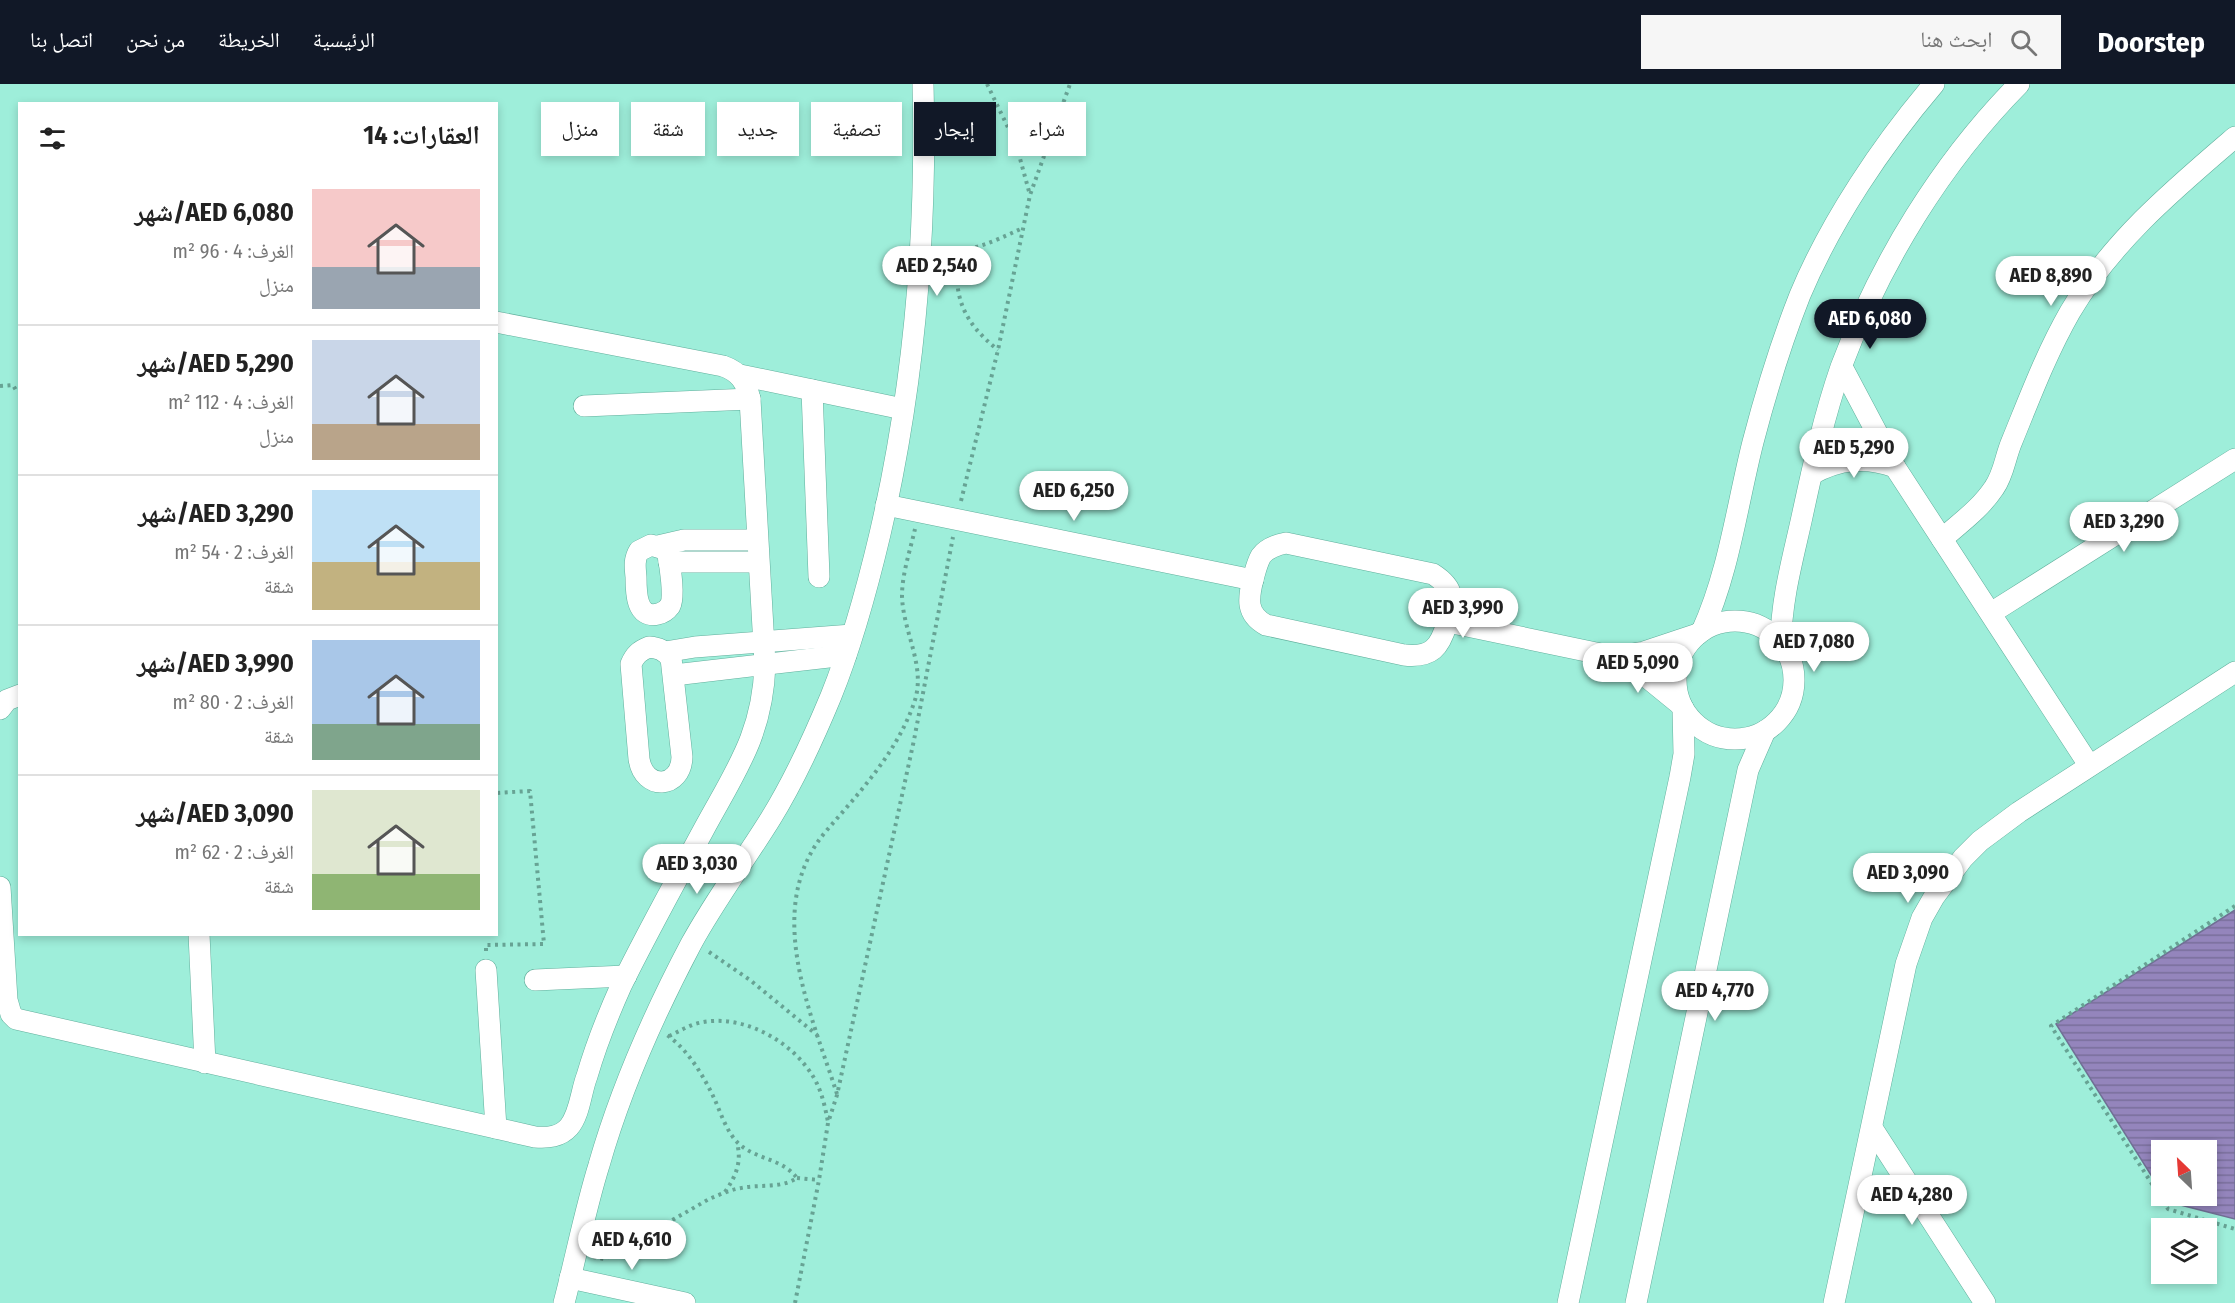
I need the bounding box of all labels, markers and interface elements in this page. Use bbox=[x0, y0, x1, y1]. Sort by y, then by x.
search box bbox=[1641, 15, 2061, 69]
text: ابحث هنا bbox=[1920, 26, 1992, 53]
icon: search bbox=[2007, 26, 2040, 59]
text: Doorstep bbox=[2097, 26, 2205, 59]
text: اتصل بنا bbox=[30, 27, 93, 53]
text: من نحن bbox=[126, 27, 185, 53]
text: الخريطة bbox=[218, 27, 280, 53]
text: الرئيسية bbox=[313, 27, 375, 53]
chip: منزل bbox=[541, 102, 619, 156]
chip: شقة bbox=[631, 102, 705, 156]
chip: جديد bbox=[717, 102, 799, 156]
chip: تصفية bbox=[811, 102, 902, 156]
chip: إيجار bbox=[914, 102, 996, 156]
chip: شراء bbox=[1008, 102, 1086, 156]
text: العقارات: 14 bbox=[363, 120, 480, 151]
icon: filters bbox=[36, 122, 69, 155]
text: AED 6,080/شهر bbox=[134, 197, 294, 228]
icon: home bbox=[360, 213, 432, 285]
text: الغرف: 4 · 96 m² bbox=[173, 239, 294, 263]
pin: AED 2,540 bbox=[868, 246, 1006, 297]
text: AED 2,540 bbox=[896, 253, 978, 277]
pin: AED 8,890 bbox=[1982, 256, 2120, 307]
text: AED 8,890 bbox=[2009, 263, 2093, 287]
text: منزل bbox=[259, 273, 294, 297]
pin: AED 6,080 bbox=[1801, 299, 1939, 350]
text: AED 6,080 bbox=[1828, 306, 1912, 330]
text: AED 5,290/شهر bbox=[138, 348, 294, 379]
icon: home bbox=[360, 364, 432, 436]
text: الغرف: 4 · 112 m² bbox=[168, 390, 294, 414]
text: منزل bbox=[259, 424, 294, 448]
pin: AED 5,290 bbox=[1785, 428, 1923, 479]
text: AED 5,290 bbox=[1813, 435, 1895, 459]
pin: AED 6,250 bbox=[1005, 471, 1143, 522]
text: AED 6,250 bbox=[1033, 478, 1115, 502]
text: AED 3,290/شهر bbox=[138, 498, 294, 529]
pin: AED 3,290 bbox=[2055, 502, 2193, 553]
text: AED 3,290 bbox=[2084, 509, 2164, 533]
icon: home bbox=[360, 514, 432, 586]
text: الغرف: 2 · 54 m² bbox=[174, 540, 294, 564]
text: شقة bbox=[264, 574, 294, 598]
pin: AED 3,990 bbox=[1394, 588, 1532, 639]
text: AED 3,990 bbox=[1422, 595, 1504, 619]
pin: AED 7,080 bbox=[1745, 622, 1883, 673]
text: AED 7,080 bbox=[1773, 629, 1855, 653]
pin: AED 5,090 bbox=[1569, 643, 1707, 694]
text: AED 3,990/شهر bbox=[137, 648, 294, 679]
text: AED 5,090 bbox=[1597, 650, 1679, 674]
icon: home bbox=[360, 664, 432, 736]
text: الغرف: 2 · 80 m² bbox=[173, 690, 294, 714]
text: شقة bbox=[264, 724, 294, 748]
text: AED 3,090/شهر bbox=[136, 798, 294, 829]
icon: home bbox=[360, 814, 432, 886]
text: الغرف: 2 · 62 m² bbox=[174, 840, 294, 864]
pin: AED 3,030 bbox=[628, 844, 766, 895]
text: AED 3,030 bbox=[656, 851, 738, 875]
pin: AED 3,090 bbox=[1839, 853, 1977, 904]
text: AED 3,090 bbox=[1867, 860, 1949, 884]
text: شقة bbox=[264, 874, 294, 898]
pin: AED 4,770 bbox=[1646, 971, 1784, 1022]
text: AED 4,770 bbox=[1675, 978, 1755, 1002]
north arrow bbox=[2151, 1140, 2217, 1206]
map controls bbox=[2151, 1140, 2217, 1284]
pin: AED 4,280 bbox=[1843, 1175, 1981, 1226]
text: AED 4,280 bbox=[1871, 1182, 1953, 1206]
button: layers bbox=[2151, 1218, 2217, 1284]
pin: AED 4,610 bbox=[563, 1220, 701, 1271]
text: AED 4,610 bbox=[592, 1227, 672, 1251]

